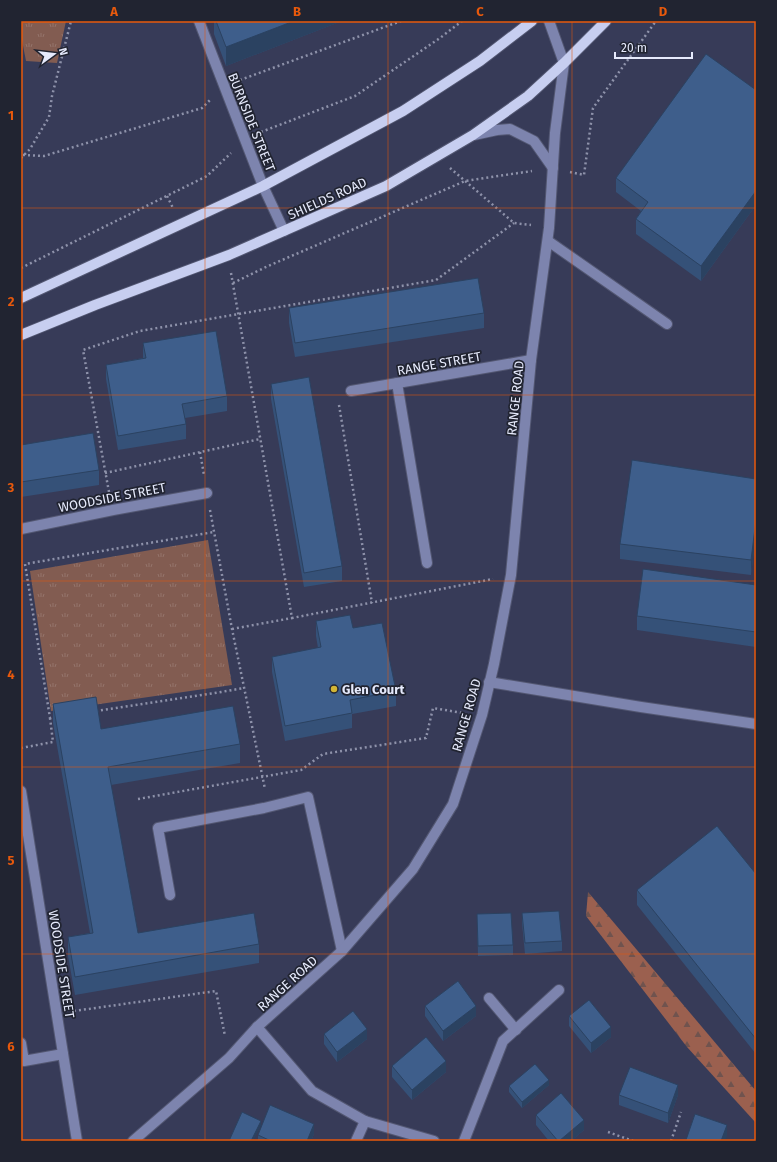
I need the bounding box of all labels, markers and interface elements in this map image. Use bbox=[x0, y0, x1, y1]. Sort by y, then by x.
text: A bbox=[109, 4, 118, 19]
text: B bbox=[293, 4, 301, 19]
text: C bbox=[476, 4, 484, 19]
text: D bbox=[659, 4, 668, 19]
north arrow bbox=[34, 34, 74, 74]
scale bar bbox=[615, 34, 692, 60]
text: 20 m bbox=[621, 41, 647, 55]
text: N bbox=[56, 46, 70, 57]
street label: BURNSIDE STREET bbox=[225, 71, 278, 174]
text: 1 bbox=[8, 108, 14, 123]
street label: SHIELDS ROAD bbox=[286, 174, 369, 222]
text: 2 bbox=[8, 294, 15, 309]
street label: RANGE STREET bbox=[396, 349, 482, 378]
street label: RANGE ROAD bbox=[504, 360, 527, 436]
text: 3 bbox=[7, 480, 15, 495]
street label: WOODSIDE STREET bbox=[57, 480, 167, 515]
text: 4 bbox=[7, 667, 15, 682]
street label: RANGE ROAD bbox=[449, 677, 484, 753]
place label: Glen Court bbox=[342, 682, 405, 697]
marker: Glen Court bbox=[329, 684, 339, 694]
text: 5 bbox=[8, 853, 15, 868]
street label: WOODSIDE STREET bbox=[46, 909, 77, 1019]
street label: RANGE ROAD bbox=[254, 953, 320, 1014]
text: 6 bbox=[7, 1039, 15, 1054]

